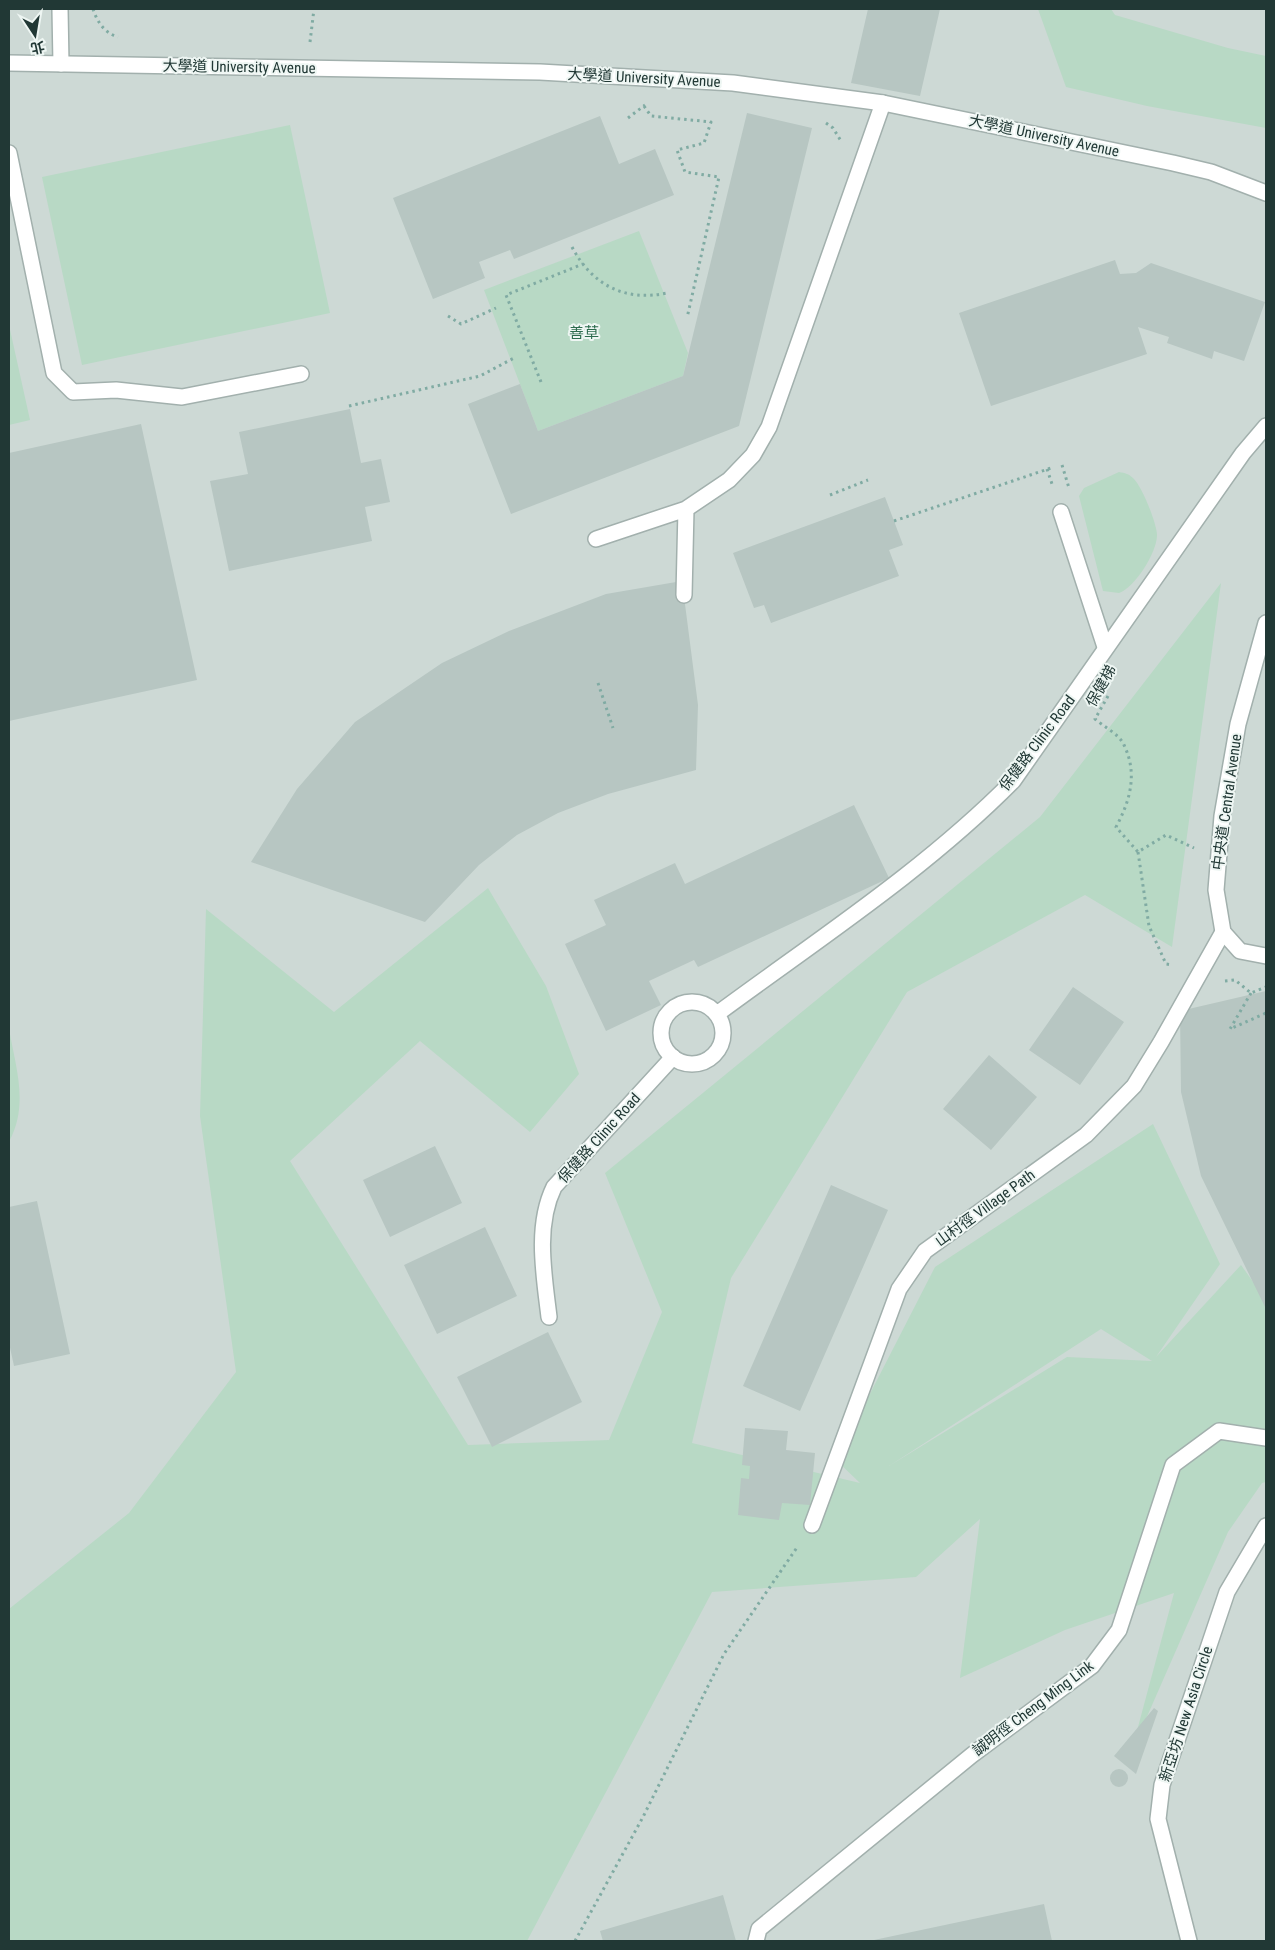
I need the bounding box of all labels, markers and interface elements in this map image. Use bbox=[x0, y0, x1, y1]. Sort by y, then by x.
north arrow bbox=[10, 10, 60, 60]
text: 北 bbox=[29, 38, 46, 57]
street label: 大學道 University Avenue bbox=[162, 57, 316, 77]
street label: 大學道 University Avenue bbox=[567, 65, 721, 91]
street label: 大學道 University Avenue bbox=[967, 111, 1121, 161]
park label: 善草 bbox=[569, 324, 599, 342]
street label: 保健梯 bbox=[1082, 662, 1120, 710]
street label: 保健路 Clinic Road bbox=[995, 692, 1079, 794]
street label: 中央道 Central Avenue bbox=[1209, 733, 1245, 871]
street label: 保健路 Clinic Road bbox=[554, 1089, 644, 1187]
street label: 山村徑 Village Path bbox=[931, 1166, 1039, 1250]
street label: 新亞坊 New Asia Circle bbox=[1156, 1644, 1216, 1784]
street label: 誠明徑 Cheng Ming Link bbox=[969, 1656, 1097, 1759]

